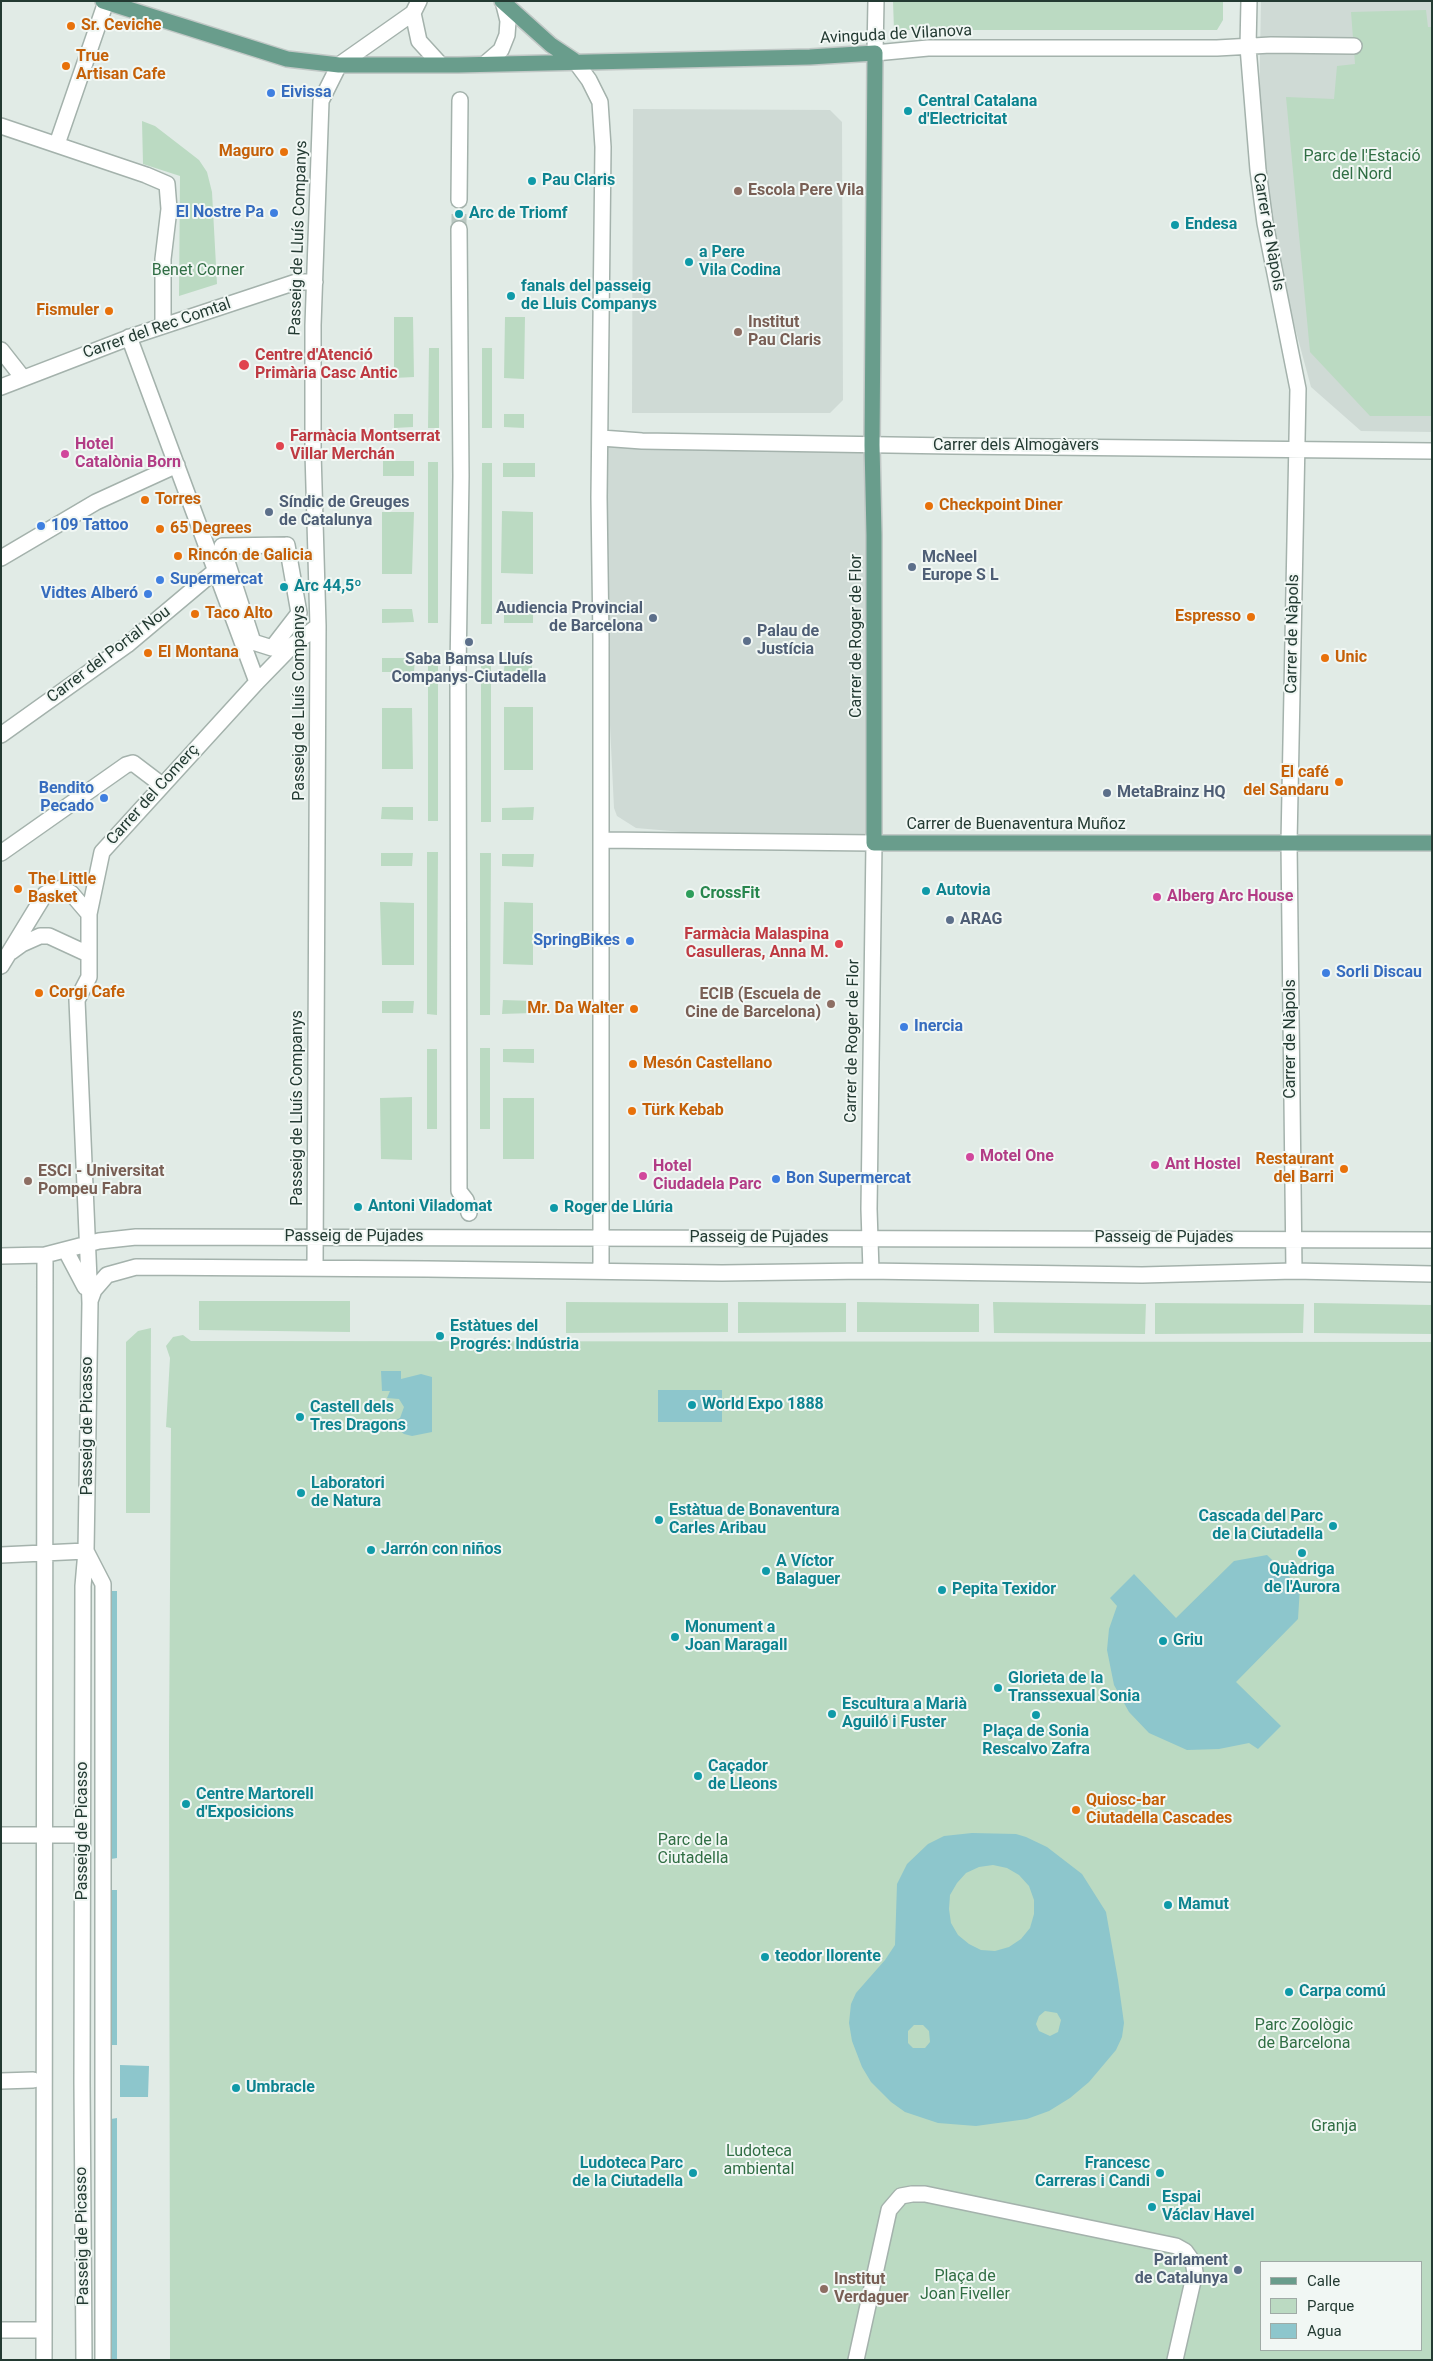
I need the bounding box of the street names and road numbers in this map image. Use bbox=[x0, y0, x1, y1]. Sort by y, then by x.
street label: Avinguda de Vilanova bbox=[819, 21, 973, 49]
street label: Passeig de Lluís Companys bbox=[286, 140, 312, 336]
street label: Carrer de Nàpols bbox=[1248, 171, 1288, 293]
street label: Carrer del Rec Comtal bbox=[81, 295, 233, 363]
street label: Carrer dels Almogàvers bbox=[933, 436, 1099, 456]
street label: Carrer de Roger de Flor bbox=[847, 554, 867, 718]
street label: Carrer de Nàpols bbox=[1282, 574, 1304, 694]
street label: Carrer del Portal Nou bbox=[44, 602, 174, 708]
street label: Passeig de Lluís Companys bbox=[290, 605, 310, 801]
street label: Carrer del Comerç bbox=[103, 741, 203, 849]
street label: Carrer de Buenaventura Muñoz bbox=[906, 815, 1126, 835]
street label: Carrer de Roger de Flor bbox=[842, 959, 864, 1123]
street label: Carrer de Nàpols bbox=[1281, 979, 1301, 1099]
street label: Passeig de Lluís Companys bbox=[288, 1010, 308, 1206]
street label: Passeig de Pujades bbox=[284, 1227, 424, 1247]
street label: Passeig de Pujades bbox=[689, 1228, 829, 1248]
street label: Passeig de Pujades bbox=[1094, 1228, 1234, 1248]
street label: Passeig de Picasso bbox=[78, 1357, 98, 1495]
street label: Passeig de Picasso bbox=[73, 1762, 93, 1900]
street label: Passeig de Picasso bbox=[72, 2166, 94, 2306]

